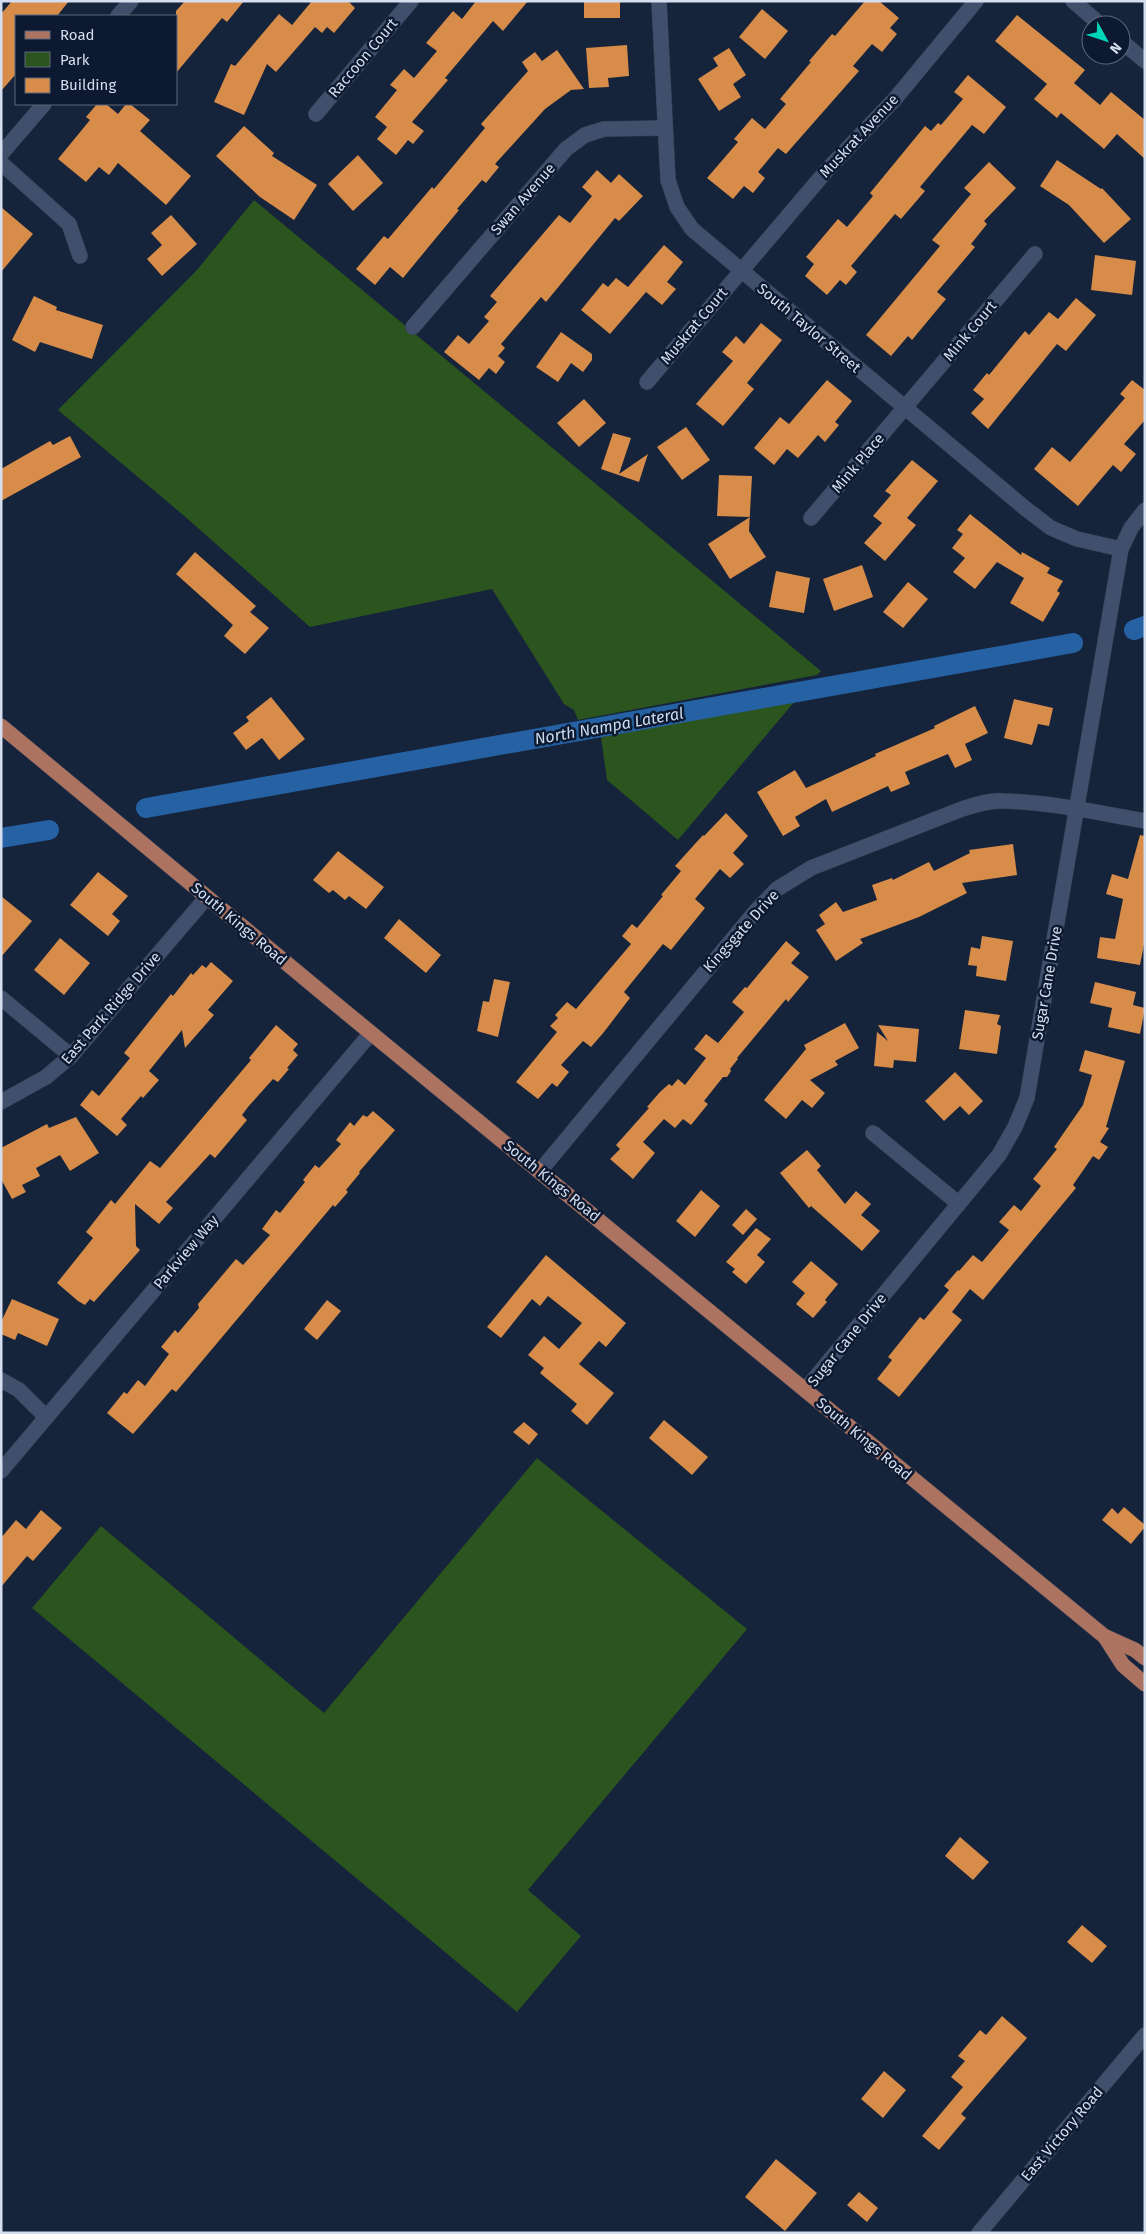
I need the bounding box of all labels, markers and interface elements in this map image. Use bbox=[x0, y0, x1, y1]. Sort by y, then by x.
street label: Raccoon Court bbox=[325, 14, 402, 101]
legend bbox=[15, 15, 178, 105]
north arrow bbox=[1081, 15, 1131, 65]
text: Road bbox=[60, 26, 95, 44]
text: N bbox=[1106, 39, 1125, 57]
text: Park bbox=[60, 51, 90, 69]
text: Building bbox=[60, 76, 116, 94]
street label: Muskrat Avenue bbox=[816, 90, 902, 182]
street label: Swan Avenue bbox=[487, 159, 559, 239]
street label: South Taylor Street bbox=[754, 279, 865, 377]
street label: Muskrat Court bbox=[657, 283, 732, 368]
street label: Mink Court bbox=[940, 297, 1001, 365]
street label: Mink Place bbox=[828, 429, 888, 497]
water label: North Nampa Lateral bbox=[533, 704, 685, 748]
street label: South Kings Road bbox=[188, 879, 290, 969]
street label: Kingsgate Drive bbox=[699, 886, 783, 976]
street label: Sugar Cane Drive bbox=[1028, 925, 1066, 1041]
street label: East Park Ridge Drive bbox=[57, 948, 165, 1068]
street label: South Kings Road bbox=[500, 1137, 604, 1225]
street label: Parkview Way bbox=[150, 1211, 223, 1293]
street label: Sugar Cane Drive bbox=[804, 1290, 890, 1390]
street label: South Kings Road bbox=[813, 1394, 915, 1484]
street label: East Victory Road bbox=[1017, 2083, 1107, 2185]

